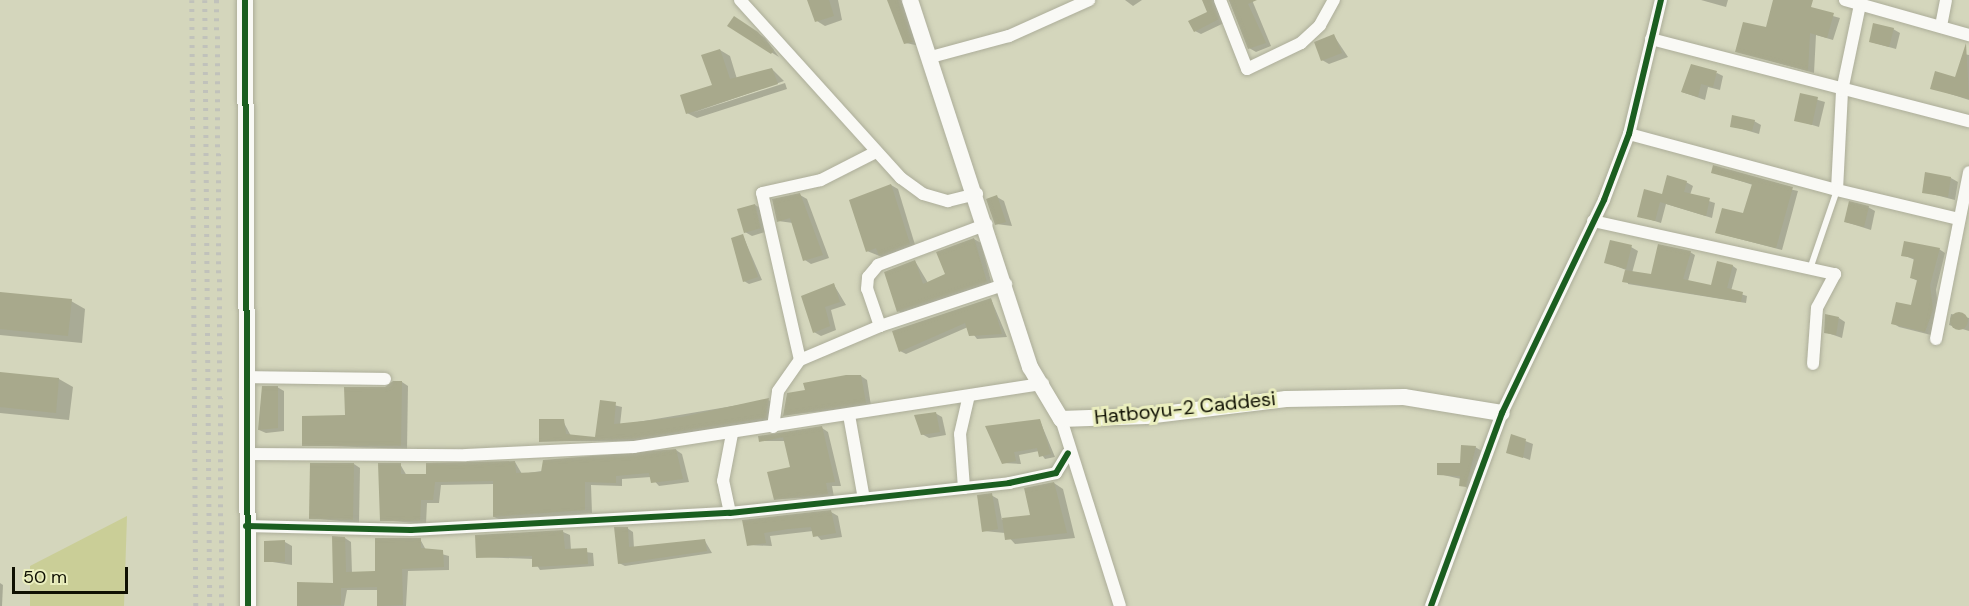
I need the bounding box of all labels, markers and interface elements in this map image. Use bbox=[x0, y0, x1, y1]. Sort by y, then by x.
street label: Hatboyu-2 Caddesi bbox=[1093, 387, 1277, 429]
scale bar bbox=[15, 555, 130, 593]
text: 50 m bbox=[23, 565, 67, 589]

